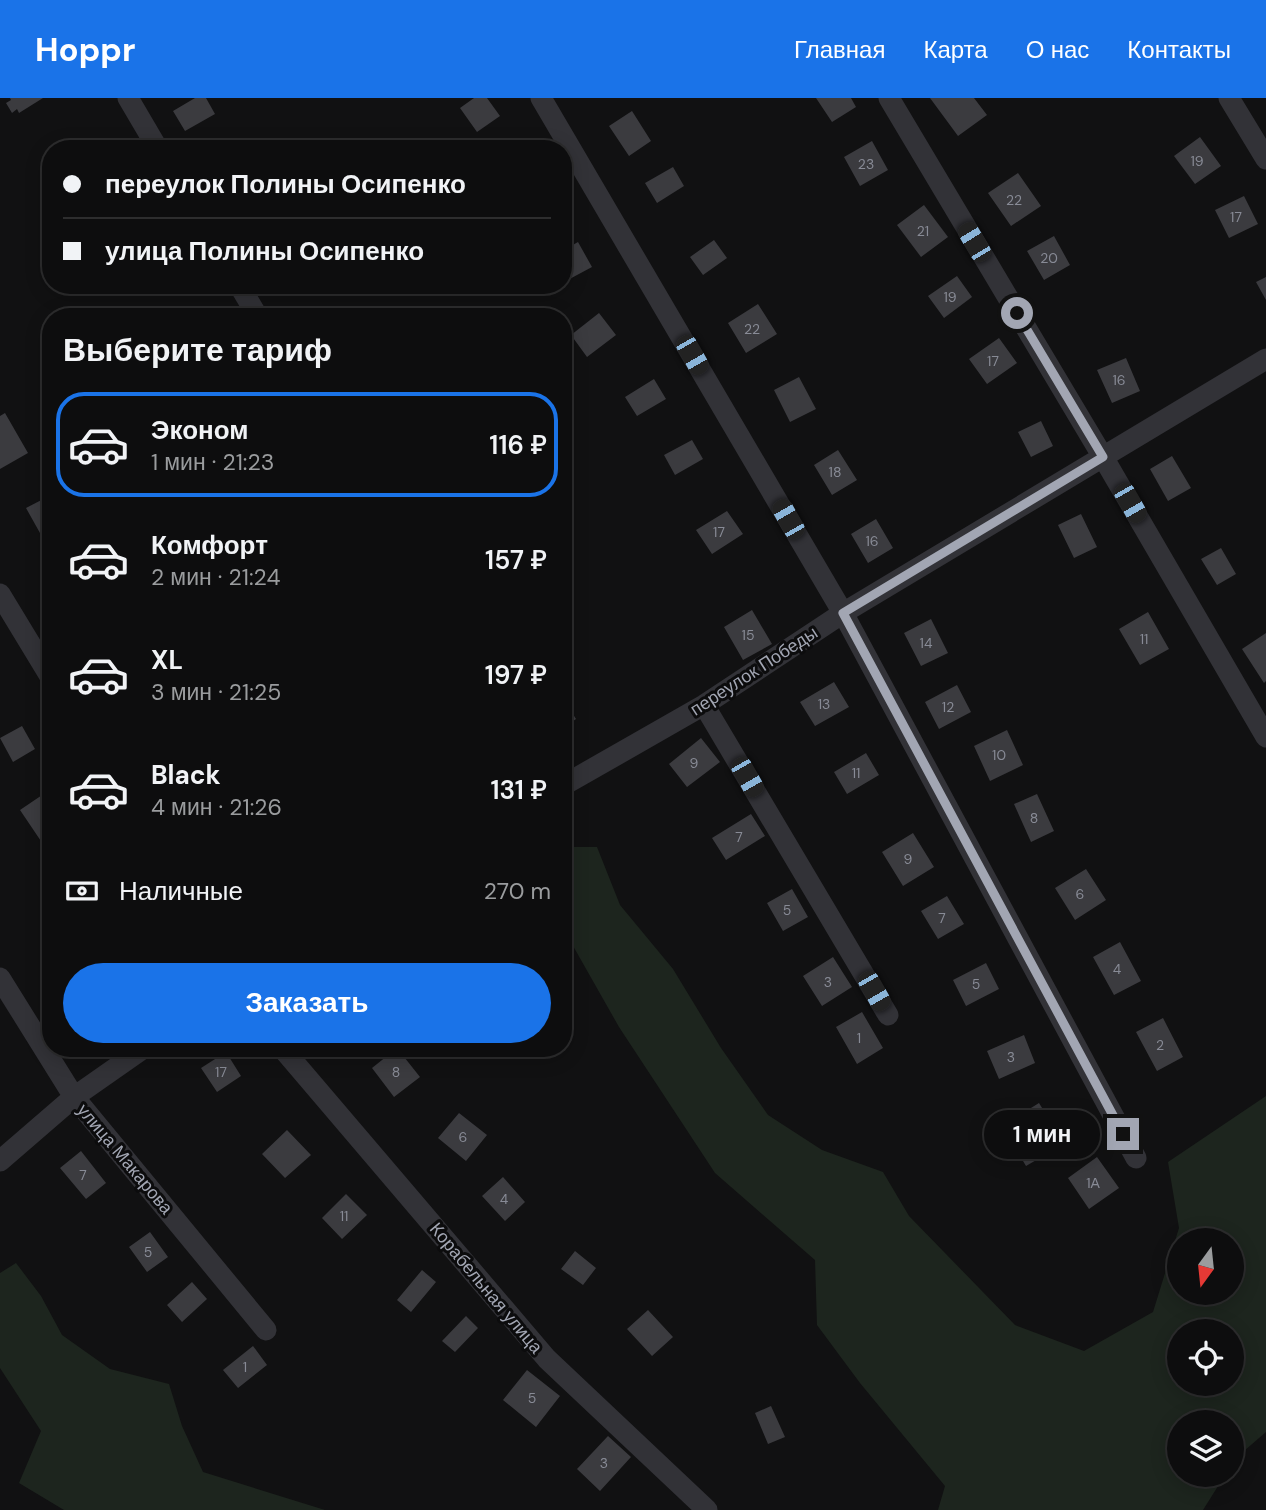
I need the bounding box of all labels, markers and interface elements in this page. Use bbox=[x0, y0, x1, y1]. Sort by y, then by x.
text: Hoppr bbox=[35, 28, 135, 71]
text: Главная bbox=[794, 34, 885, 65]
text: Карта bbox=[923, 34, 988, 65]
text: О нас bbox=[1026, 34, 1089, 65]
text: Контакты bbox=[1127, 34, 1231, 65]
house number: 19 bbox=[1190, 152, 1204, 170]
house number: 23 bbox=[858, 155, 874, 173]
text: переулок Полины Осипенко bbox=[105, 167, 466, 201]
house number: 22 bbox=[1006, 191, 1022, 209]
house number: 17 bbox=[1230, 208, 1242, 226]
car bbox=[955, 219, 994, 265]
house number: 21 bbox=[917, 222, 929, 240]
text: улица Полины Осипенко bbox=[105, 234, 424, 268]
house number: 20 bbox=[1040, 249, 1058, 267]
house number: 19 bbox=[943, 288, 957, 306]
route start bbox=[1001, 297, 1033, 329]
house number: 22 bbox=[744, 320, 760, 338]
text: Выберите тариф bbox=[63, 329, 332, 371]
car bbox=[673, 332, 712, 378]
house number: 17 bbox=[987, 352, 999, 370]
house number: 16 bbox=[1112, 371, 1126, 389]
icon: car bbox=[67, 413, 130, 476]
text: Эконом bbox=[151, 413, 249, 447]
text: 116 ₽ bbox=[489, 428, 547, 462]
text: 1 мин · 21:23 bbox=[151, 447, 274, 477]
house number: 18 bbox=[829, 463, 841, 481]
car bbox=[1111, 480, 1150, 526]
car bbox=[769, 496, 808, 542]
house number: 17 bbox=[713, 523, 725, 541]
icon: car bbox=[67, 528, 130, 591]
text: Комфорт bbox=[151, 528, 268, 562]
house number: 16 bbox=[865, 532, 879, 550]
text: 157 ₽ bbox=[485, 543, 547, 577]
text: 2 мин · 21:24 bbox=[151, 562, 280, 592]
street label: переулок Победы bbox=[686, 621, 822, 721]
house number: 15 bbox=[742, 626, 754, 644]
house number: 11 bbox=[1140, 630, 1148, 648]
house number: 14 bbox=[920, 634, 933, 652]
icon: car bbox=[67, 643, 130, 706]
text: XL bbox=[151, 643, 183, 677]
text: 197 ₽ bbox=[485, 658, 547, 692]
text: 3 мин · 21:25 bbox=[151, 677, 281, 707]
house number: 13 bbox=[818, 695, 830, 713]
house number: 12 bbox=[942, 698, 954, 716]
house number: 10 bbox=[992, 746, 1006, 764]
house number: 9 bbox=[690, 754, 699, 772]
car bbox=[728, 754, 767, 800]
icon: car bbox=[67, 758, 130, 821]
text: Black bbox=[151, 758, 221, 792]
house number: 11 bbox=[852, 764, 860, 782]
text: 131 ₽ bbox=[490, 773, 547, 807]
text: 4 мин · 21:26 bbox=[151, 792, 282, 822]
house number: 8 bbox=[1030, 809, 1038, 827]
house number: 7 bbox=[735, 828, 743, 846]
house number: 9 bbox=[904, 850, 913, 868]
icon: cash bbox=[63, 872, 101, 910]
text: Наличные bbox=[119, 874, 243, 908]
text: 270 m bbox=[484, 876, 551, 906]
house number: 6 bbox=[1076, 885, 1084, 903]
house number: 5 bbox=[783, 901, 791, 919]
house number: 7 bbox=[938, 909, 946, 927]
house number: 4 bbox=[1113, 960, 1122, 978]
button: Заказать bbox=[63, 963, 551, 1043]
car bbox=[855, 968, 894, 1014]
house number: 3 bbox=[824, 973, 832, 991]
house number: 5 bbox=[972, 975, 980, 993]
house number: 1 bbox=[857, 1029, 861, 1047]
house number: 2 bbox=[1156, 1036, 1164, 1054]
house number: 3 bbox=[1007, 1048, 1015, 1066]
house number: 17 bbox=[215, 1063, 227, 1081]
house number: 8 bbox=[392, 1063, 400, 1081]
street label: улица Макарова bbox=[72, 1099, 179, 1220]
callout: 1 мин bbox=[983, 1110, 1098, 1158]
route end bbox=[1107, 1118, 1139, 1150]
text: 1 мин bbox=[1013, 1119, 1071, 1149]
house number: 6 bbox=[459, 1128, 467, 1146]
house number: 7 bbox=[79, 1166, 87, 1184]
house number: 1А bbox=[1086, 1174, 1101, 1192]
house number: 4 bbox=[500, 1190, 509, 1208]
house number: 11 bbox=[340, 1207, 348, 1225]
street label: Корабельная улица bbox=[424, 1218, 548, 1359]
north arrow bbox=[1167, 1228, 1244, 1306]
map controls bbox=[1167, 1228, 1244, 1487]
house number: 5 bbox=[144, 1243, 152, 1261]
button: locate bbox=[1167, 1319, 1244, 1396]
house number: 1 bbox=[243, 1358, 247, 1376]
house number: 5 bbox=[528, 1389, 536, 1407]
button: layers bbox=[1167, 1410, 1244, 1487]
house number: 3 bbox=[600, 1454, 608, 1472]

